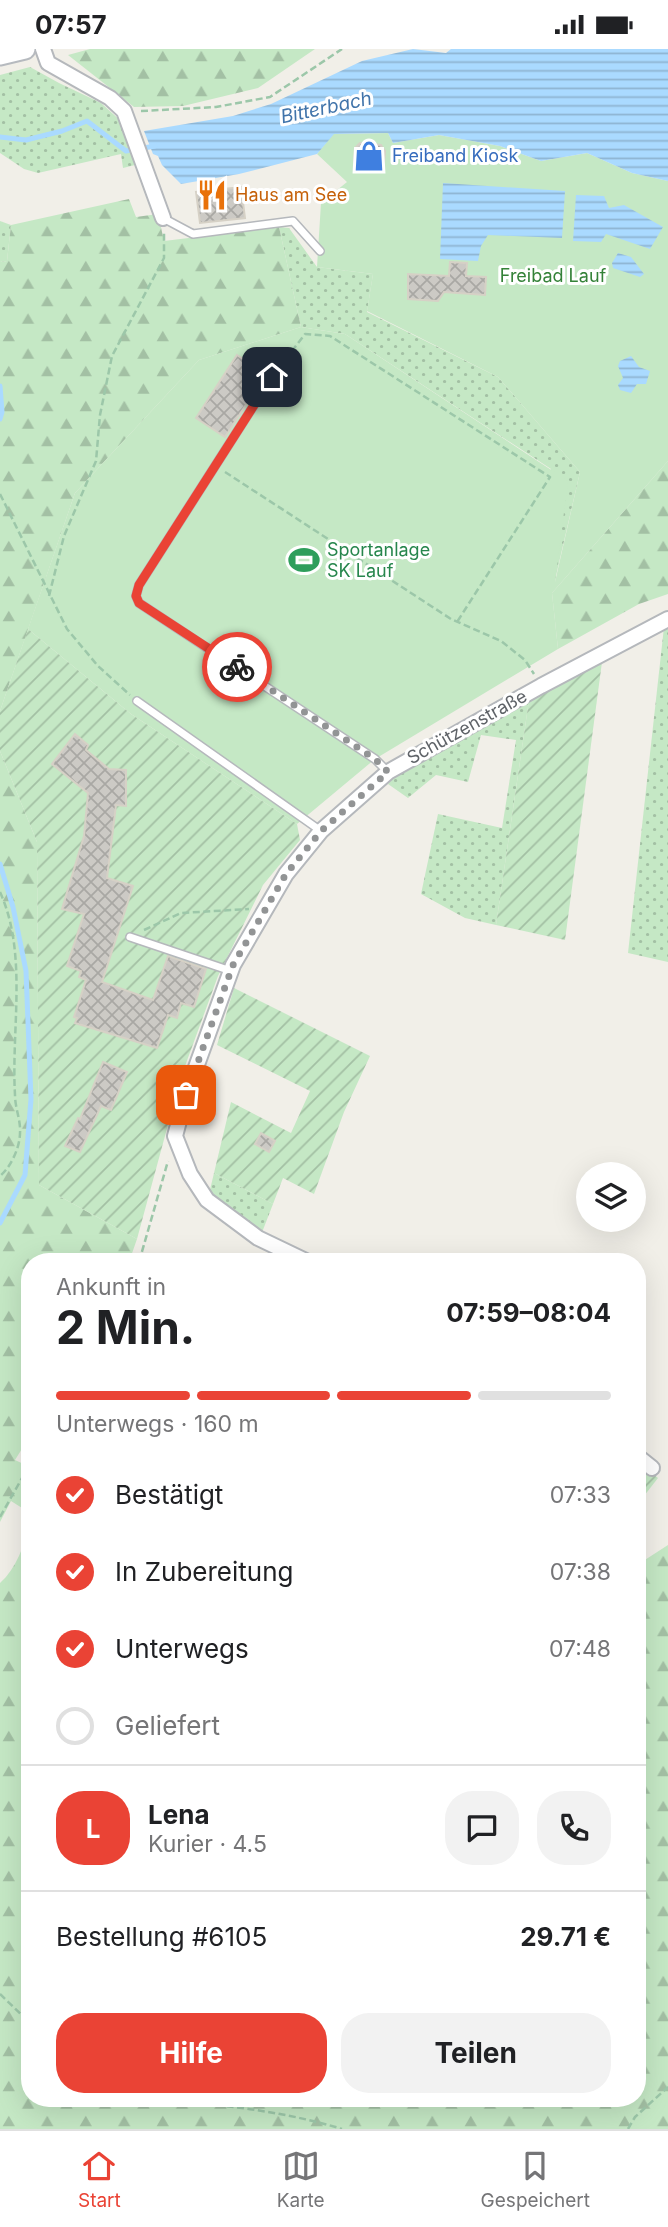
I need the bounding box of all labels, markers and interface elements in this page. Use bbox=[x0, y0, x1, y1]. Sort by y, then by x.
text: 07:57 bbox=[35, 9, 107, 40]
water label: Bitterbach bbox=[278, 87, 374, 128]
shop icon: Freiband Kiosk bbox=[352, 139, 386, 173]
place label: Freiband Kiosk bbox=[392, 145, 518, 166]
restaurant icon: Haus am See bbox=[195, 178, 229, 212]
place label: Haus am See bbox=[235, 184, 347, 205]
park label: Freibad Lauf bbox=[500, 265, 607, 286]
pin bbox=[242, 347, 302, 407]
icon: home bbox=[253, 358, 291, 396]
place label: Sportanlage SK Lauf bbox=[327, 539, 430, 581]
sports icon: Sportanlage SK Lauf bbox=[287, 543, 321, 577]
courier bbox=[202, 632, 272, 702]
icon: bike bbox=[218, 648, 256, 686]
street label: Schützenstraße bbox=[403, 685, 530, 768]
pin bbox=[156, 1065, 216, 1125]
icon: bag bbox=[167, 1076, 205, 1114]
map controls bbox=[576, 1162, 646, 1232]
button: layers bbox=[576, 1162, 646, 1232]
text: Ankunft in bbox=[56, 1273, 166, 1301]
text: 07:59–08:04 bbox=[446, 1297, 611, 1328]
text: 2 Min. bbox=[56, 1299, 195, 1355]
text: Unterwegs · 160 m bbox=[56, 1410, 259, 1438]
icon: check bbox=[56, 1476, 94, 1514]
text: Bestätigt bbox=[115, 1479, 223, 1510]
text: 07:33 bbox=[550, 1481, 611, 1509]
icon: check bbox=[56, 1553, 94, 1591]
text: In Zubereitung bbox=[115, 1556, 293, 1587]
text: 07:38 bbox=[550, 1558, 611, 1586]
icon: check bbox=[56, 1630, 94, 1668]
text: Unterwegs bbox=[115, 1633, 249, 1664]
text: 07:48 bbox=[549, 1635, 611, 1663]
text: Geliefert bbox=[115, 1710, 220, 1741]
button: chat bbox=[445, 1791, 519, 1865]
button: phone bbox=[537, 1791, 611, 1865]
text: Lena bbox=[148, 1799, 209, 1830]
text: L bbox=[86, 1813, 100, 1844]
text: Kurier · 4.5 bbox=[148, 1830, 267, 1858]
text: Bestellung #6105 bbox=[56, 1921, 267, 1952]
text: 29.71 € bbox=[520, 1921, 611, 1952]
button: Hilfe bbox=[56, 2013, 327, 2093]
button: Teilen bbox=[341, 2013, 611, 2093]
tab: Start bbox=[78, 2147, 121, 2212]
tab: Karte bbox=[277, 2147, 325, 2212]
tab: Gespeichert bbox=[481, 2147, 590, 2212]

